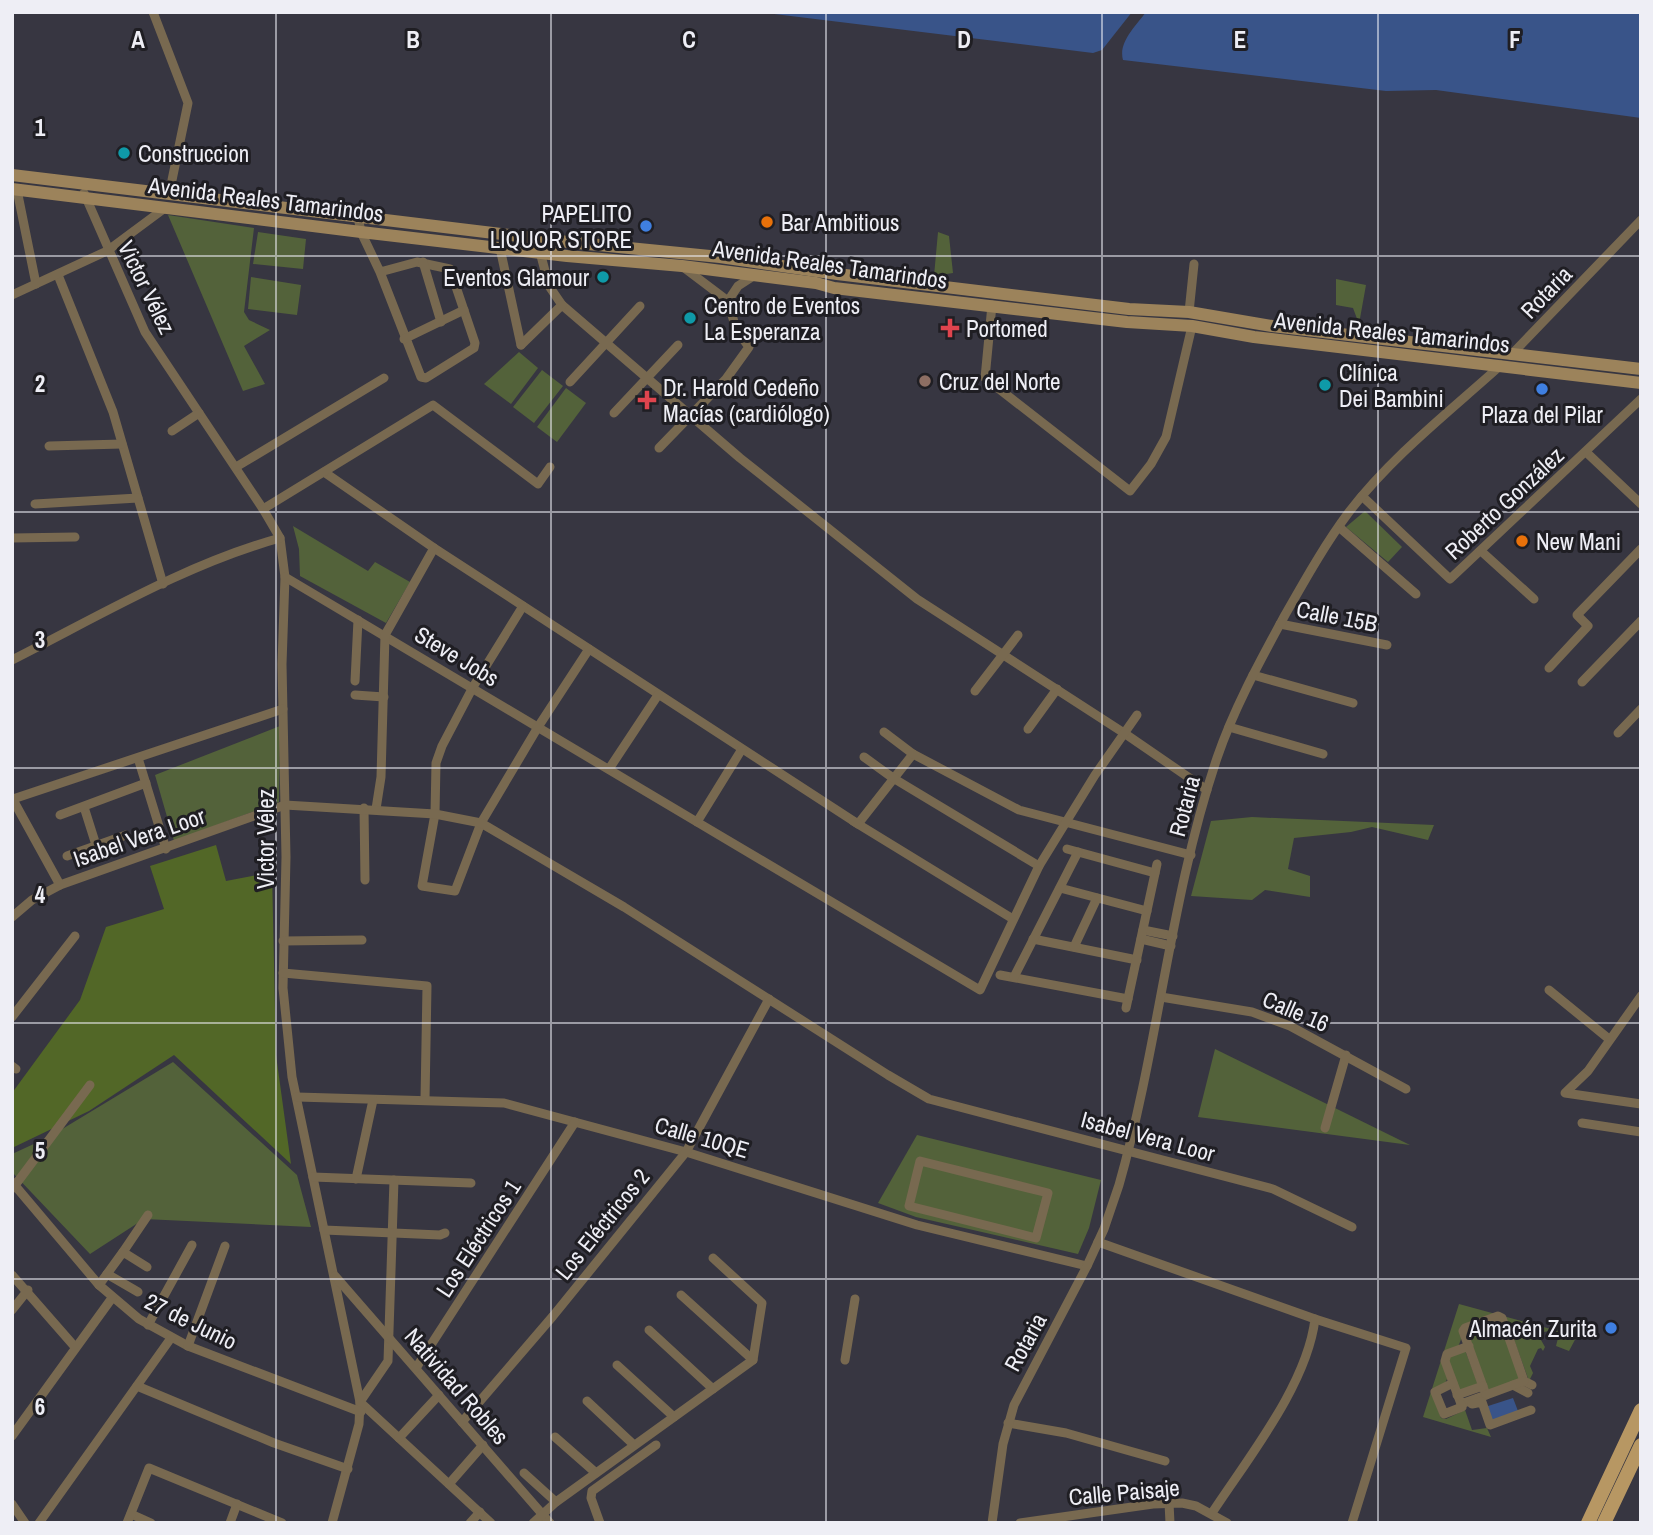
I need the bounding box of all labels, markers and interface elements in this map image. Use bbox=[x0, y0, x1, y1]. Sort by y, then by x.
text: A bbox=[131, 24, 145, 55]
text: B bbox=[406, 24, 420, 55]
text: C bbox=[682, 24, 696, 55]
text: D bbox=[957, 24, 971, 55]
text: E bbox=[1234, 24, 1246, 55]
text: F bbox=[1509, 24, 1521, 55]
text: 1 bbox=[35, 112, 46, 143]
place label: Construccion bbox=[138, 138, 249, 169]
marker: Construccion bbox=[116, 145, 132, 161]
street label: Avenida Reales Tamarindos bbox=[146, 169, 385, 229]
place label: PAPELITO LIQUOR STORE bbox=[490, 198, 632, 255]
place label: Bar Ambitious bbox=[781, 207, 899, 238]
marker: Bar Ambitious bbox=[759, 214, 775, 230]
marker: PAPELITO LIQUOR STORE bbox=[638, 218, 654, 234]
street label: Avenida Reales Tamarindos bbox=[710, 232, 949, 296]
street label: Victor Vélez bbox=[111, 235, 183, 339]
street label: Rotaria bbox=[1513, 259, 1579, 325]
place label: Eventos Glamour bbox=[443, 262, 590, 293]
marker: Eventos Glamour bbox=[595, 269, 611, 285]
place label: Centro de Eventos La Esperanza bbox=[704, 290, 860, 347]
street label: Avenida Reales Tamarindos bbox=[1272, 304, 1511, 360]
marker: Centro de Eventos La Esperanza bbox=[682, 310, 698, 326]
place label: Portomed bbox=[966, 313, 1048, 344]
marker: Portomed bbox=[940, 318, 960, 338]
place label: Clínica Dei Bambini bbox=[1339, 357, 1444, 414]
place label: Cruz del Norte bbox=[939, 366, 1061, 397]
text: 2 bbox=[35, 368, 45, 399]
place label: Dr. Harold Cedeño Macías (cardiólogo) bbox=[663, 372, 830, 429]
marker: Cruz del Norte bbox=[917, 373, 933, 389]
marker: Clínica Dei Bambini bbox=[1317, 377, 1333, 393]
marker: Plaza del Pilar bbox=[1534, 381, 1550, 397]
marker: Dr. Harold Cedeño Macías (cardiólogo) bbox=[637, 390, 657, 410]
place label: Plaza del Pilar bbox=[1481, 399, 1604, 430]
street label: Roberto González bbox=[1438, 440, 1570, 566]
place label: New Mani bbox=[1536, 526, 1621, 557]
marker: New Mani bbox=[1514, 533, 1530, 549]
street label: Calle 15B bbox=[1294, 593, 1380, 639]
street label: Steve Jobs bbox=[409, 619, 505, 693]
text: 3 bbox=[35, 624, 45, 655]
street label: Rotaria bbox=[1161, 772, 1207, 840]
street label: Victor Vélez bbox=[250, 789, 281, 889]
street label: Isabel Vera Loor bbox=[69, 800, 210, 874]
text: 4 bbox=[35, 879, 46, 910]
street label: Calle 16 bbox=[1258, 983, 1334, 1039]
street label: Isabel Vera Loor bbox=[1078, 1103, 1219, 1169]
street label: Calle 10QE bbox=[651, 1109, 753, 1165]
text: 5 bbox=[35, 1135, 45, 1166]
street label: Los Eléctricos 2 bbox=[548, 1162, 656, 1286]
street label: Los Eléctricos 1 bbox=[428, 1173, 528, 1303]
street label: 27 de Junio bbox=[140, 1285, 242, 1357]
street label: Rotaria bbox=[996, 1307, 1054, 1377]
place label: Almacén Zurita bbox=[1468, 1313, 1598, 1344]
marker: Almacén Zurita bbox=[1603, 1320, 1619, 1336]
street label: Natividad Robles bbox=[398, 1321, 516, 1451]
text: 6 bbox=[35, 1391, 45, 1422]
street label: Calle Paisaje bbox=[1067, 1472, 1181, 1512]

